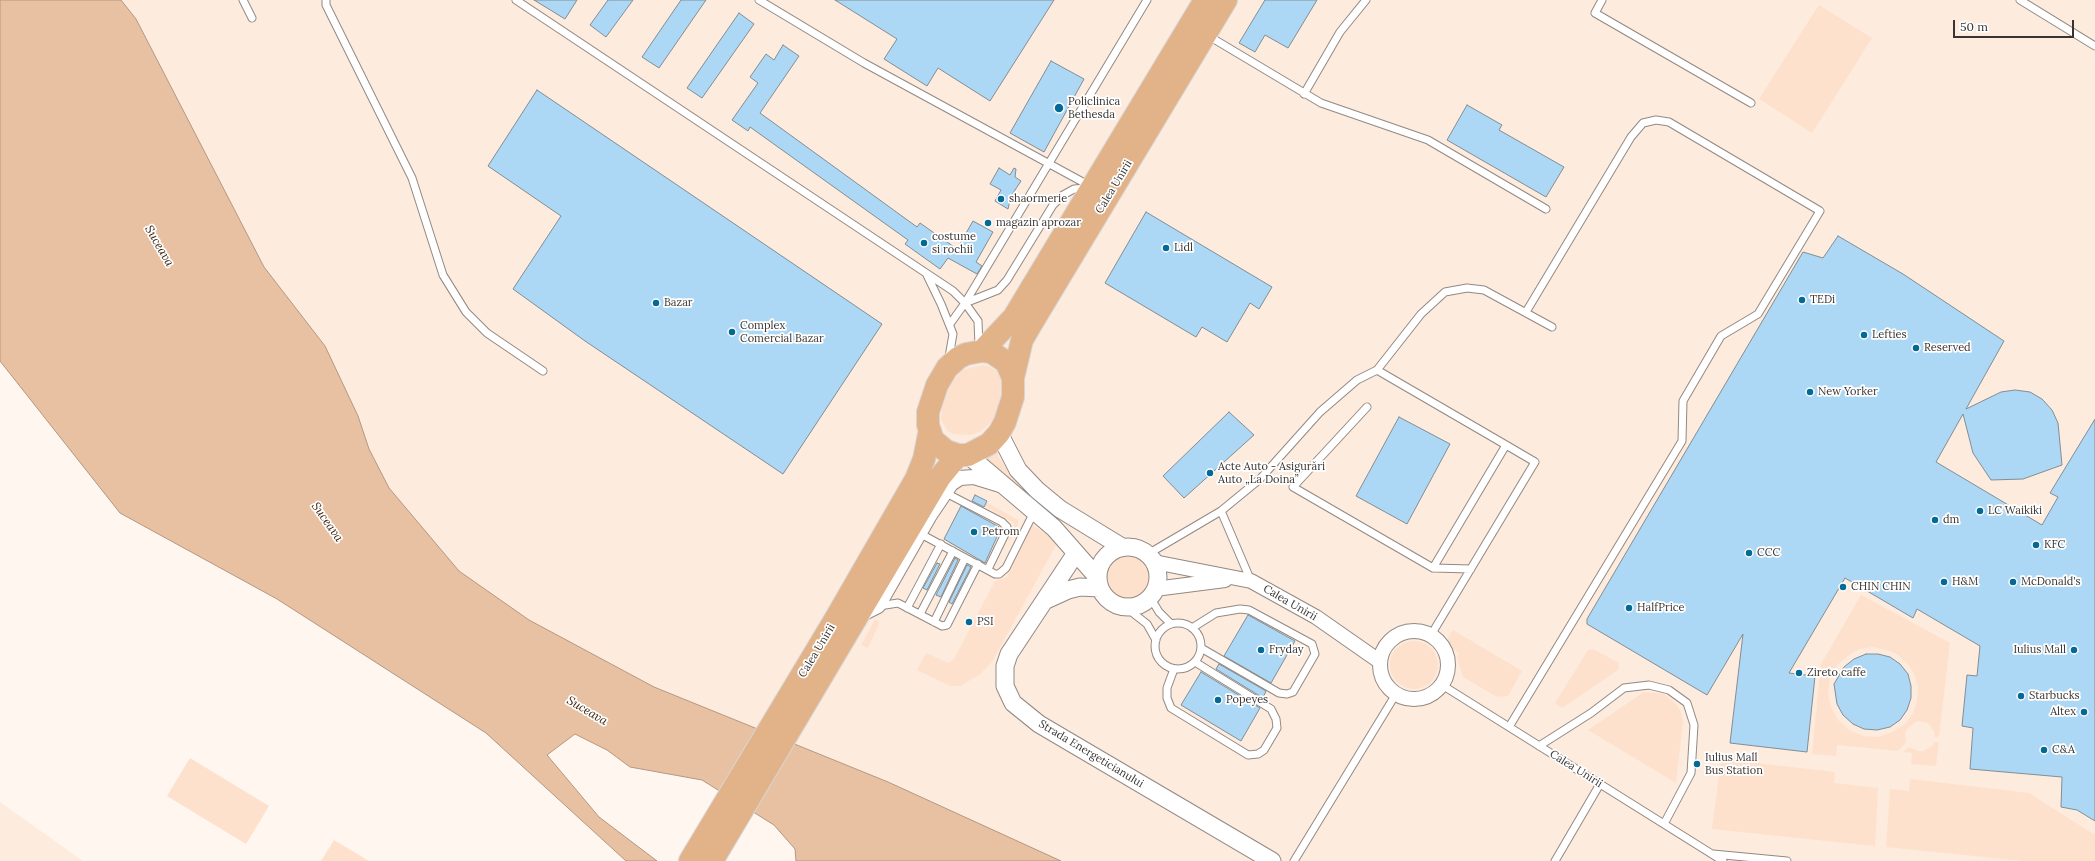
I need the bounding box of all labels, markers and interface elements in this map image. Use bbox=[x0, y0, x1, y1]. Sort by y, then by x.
scale bar bbox=[1955, 12, 2076, 38]
text: 50 m bbox=[1960, 19, 1988, 34]
place label: Policlinica Bethesda bbox=[1068, 95, 1120, 121]
marker: Policlinica Bethesda bbox=[1053, 102, 1065, 114]
street label: Calea Unirii bbox=[1093, 158, 1135, 216]
place label: shaormerie bbox=[1009, 192, 1067, 206]
marker: shaormerie bbox=[996, 194, 1006, 204]
place label: magazin aprozar bbox=[996, 216, 1081, 230]
marker: magazin aprozar bbox=[983, 218, 993, 228]
water label: Suceava bbox=[142, 223, 176, 269]
place label: costume si rochii bbox=[932, 230, 976, 256]
marker: costume si rochii bbox=[919, 238, 929, 248]
place label: Lidl bbox=[1174, 241, 1193, 255]
marker: Lidl bbox=[1161, 243, 1171, 253]
place label: TEDi bbox=[1810, 293, 1835, 307]
marker: TEDi bbox=[1797, 295, 1807, 305]
place label: Bazar bbox=[664, 296, 693, 310]
marker: Bazar bbox=[651, 298, 661, 308]
place label: Complex Comercial Bazar bbox=[740, 319, 824, 345]
marker: Complex Comercial Bazar bbox=[727, 327, 737, 337]
place label: Lefties bbox=[1872, 328, 1907, 342]
marker: Lefties bbox=[1859, 330, 1869, 340]
place label: Reserved bbox=[1924, 341, 1971, 355]
marker: Reserved bbox=[1911, 343, 1921, 353]
place label: New Yorker bbox=[1818, 385, 1878, 399]
marker: New Yorker bbox=[1805, 387, 1815, 397]
place label: Acte Auto - Asigurări Auto „La Doina” bbox=[1218, 460, 1325, 486]
marker: Acte Auto - Asigurări Auto „La Doina” bbox=[1205, 468, 1215, 478]
water label: Suceava bbox=[308, 500, 346, 544]
place label: LC Waikiki bbox=[1988, 504, 2042, 518]
marker: LC Waikiki bbox=[1975, 506, 1985, 516]
place label: dm bbox=[1943, 513, 1959, 527]
marker: dm bbox=[1930, 515, 1940, 525]
place label: Petrom bbox=[982, 525, 1020, 539]
marker: Petrom bbox=[969, 527, 979, 537]
place label: KFC bbox=[2044, 538, 2065, 552]
marker: KFC bbox=[2031, 540, 2041, 550]
place label: CCC bbox=[1757, 546, 1780, 560]
marker: CCC bbox=[1744, 548, 1754, 558]
place label: H&M bbox=[1952, 575, 1978, 589]
place label: McDonald's bbox=[2021, 575, 2081, 589]
marker: H&M bbox=[1939, 577, 1949, 587]
marker: McDonald's bbox=[2008, 577, 2018, 587]
place label: CHIN CHIN bbox=[1851, 580, 1911, 594]
street label: Calea Unirii bbox=[1261, 582, 1319, 624]
marker: CHIN CHIN bbox=[1838, 582, 1848, 592]
place label: HalfPrice bbox=[1637, 601, 1684, 615]
marker: HalfPrice bbox=[1624, 603, 1634, 613]
place label: PSI bbox=[977, 615, 994, 629]
marker: PSI bbox=[964, 617, 974, 627]
street label: Calea Unirii bbox=[796, 622, 838, 680]
place label: Fryday bbox=[1269, 643, 1304, 657]
place label: Iulius Mall bbox=[2014, 643, 2066, 657]
marker: Fryday bbox=[1256, 645, 1266, 655]
marker: Iulius Mall bbox=[2069, 645, 2079, 655]
place label: Zireto caffe bbox=[1807, 666, 1866, 680]
marker: Zireto caffe bbox=[1794, 668, 1804, 678]
place label: Starbucks bbox=[2029, 689, 2080, 703]
marker: Starbucks bbox=[2016, 691, 2026, 701]
water label: Suceava bbox=[564, 693, 610, 729]
place label: Popeyes bbox=[1226, 693, 1268, 707]
marker: Popeyes bbox=[1213, 695, 1223, 705]
place label: Altex bbox=[2050, 705, 2076, 719]
marker: Altex bbox=[2079, 707, 2089, 717]
street label: Strada Energeticianului bbox=[1036, 717, 1146, 791]
place label: C&A bbox=[2052, 743, 2075, 757]
marker: C&A bbox=[2039, 745, 2049, 755]
street label: Calea Unirii bbox=[1547, 748, 1605, 790]
place label: Iulius Mall Bus Station bbox=[1705, 751, 1763, 777]
marker: Iulius Mall Bus Station bbox=[1692, 759, 1702, 769]

